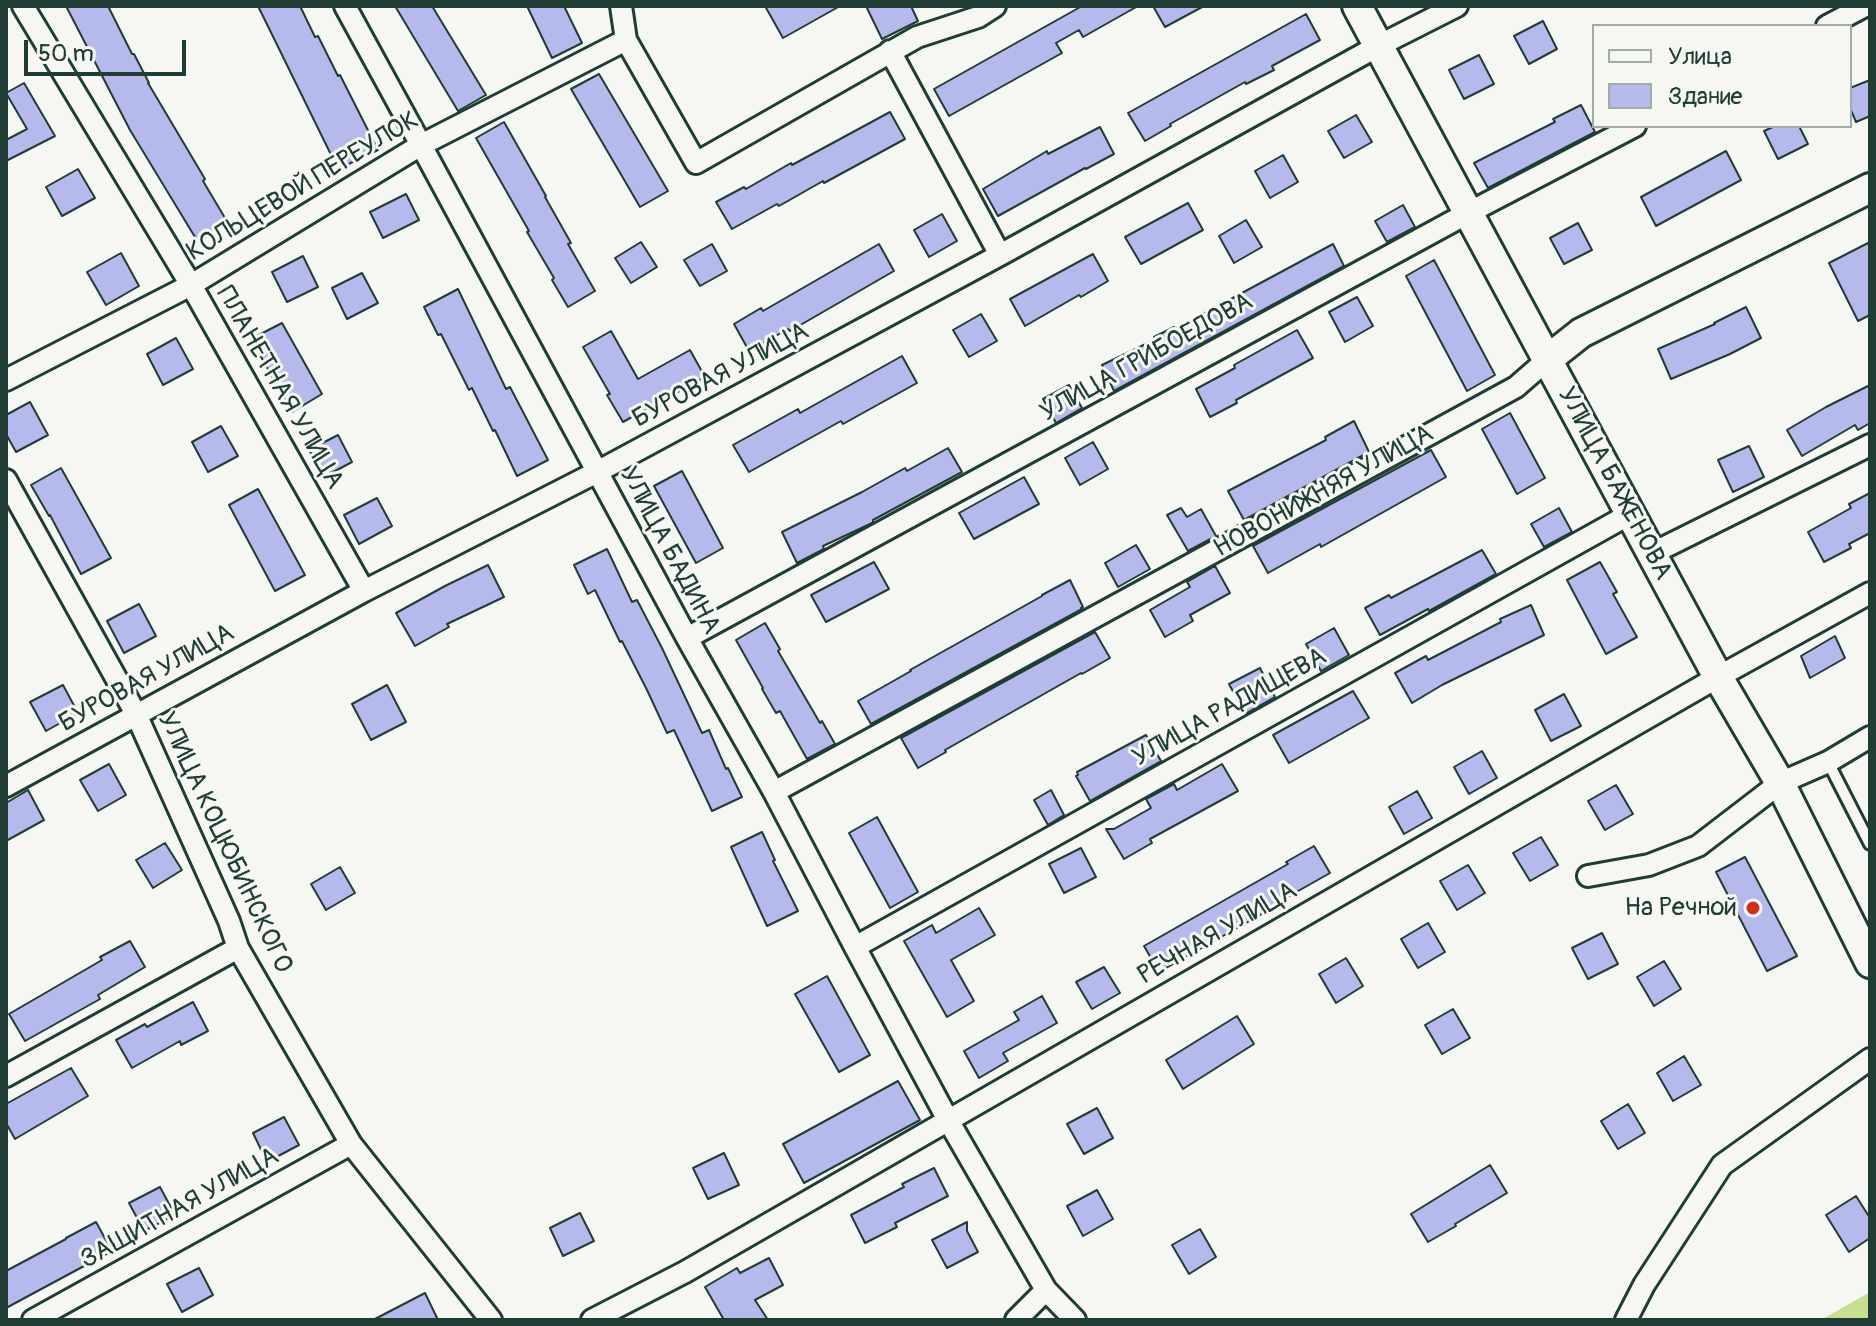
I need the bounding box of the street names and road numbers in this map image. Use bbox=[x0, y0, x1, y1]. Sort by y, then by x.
street label: КОЛЬЦЕВОЙ ПЕРЕУЛОК bbox=[181, 105, 425, 269]
street label: ПЛАНЕТНАЯ УЛИЦА bbox=[208, 281, 350, 495]
street label: УЛИЦА ГРИБОЕДОВА bbox=[1035, 287, 1259, 429]
street label: БУРОВАЯ УЛИЦА bbox=[628, 316, 814, 436]
street label: УЛИЦА БАЖЕНОВА bbox=[1550, 382, 1678, 586]
street label: НОВОНИЖНЯЯ УЛИЦА bbox=[1209, 419, 1439, 565]
street label: УЛИЦА БАДИНА bbox=[612, 462, 726, 640]
street label: БУРОВАЯ УЛИЦА bbox=[54, 618, 240, 740]
street label: УЛИЦА РАДИЩЕВА bbox=[1128, 642, 1332, 774]
street label: УЛИЦА КОЦЮБИНСКОГО bbox=[150, 708, 298, 978]
street label: РЕЧНАЯ УЛИЦА bbox=[1133, 876, 1303, 992]
street label: ЗАЩИТНАЯ УЛИЦА bbox=[75, 1142, 285, 1276]

